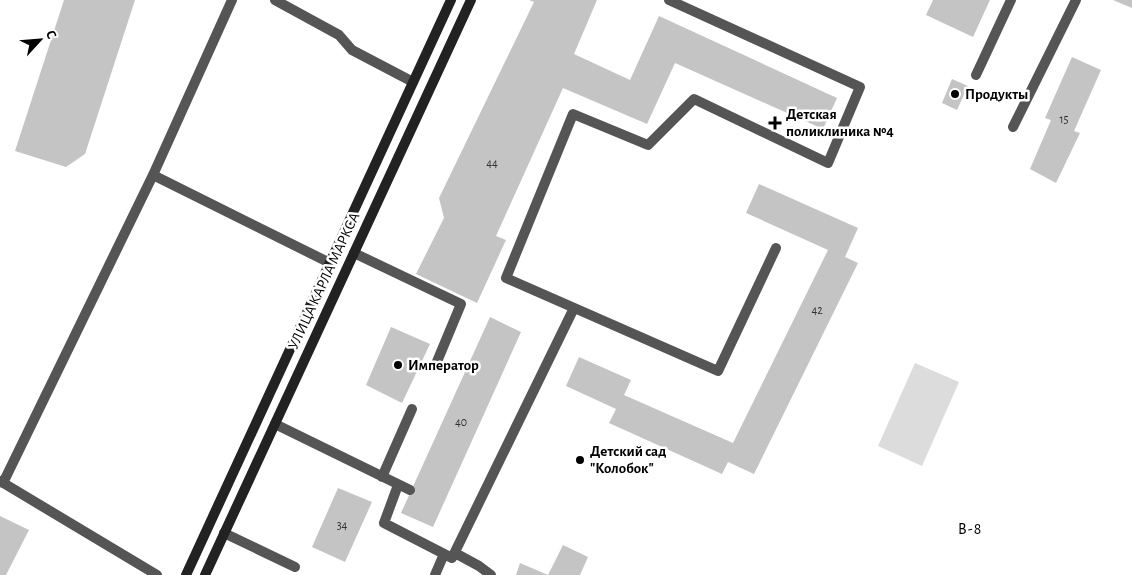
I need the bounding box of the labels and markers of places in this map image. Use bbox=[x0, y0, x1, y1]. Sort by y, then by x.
place label: Продукты bbox=[965, 87, 1028, 102]
marker: Продукты bbox=[949, 88, 961, 100]
place label: Детская поликлиника №4 bbox=[786, 107, 894, 139]
marker: Детская поликлиника №4 bbox=[768, 116, 782, 130]
place label: Император bbox=[408, 358, 479, 373]
marker: Император bbox=[392, 359, 404, 371]
place label: Детский сад "Колобок" bbox=[590, 444, 666, 476]
marker: Детский сад "Колобок" bbox=[574, 454, 586, 466]

